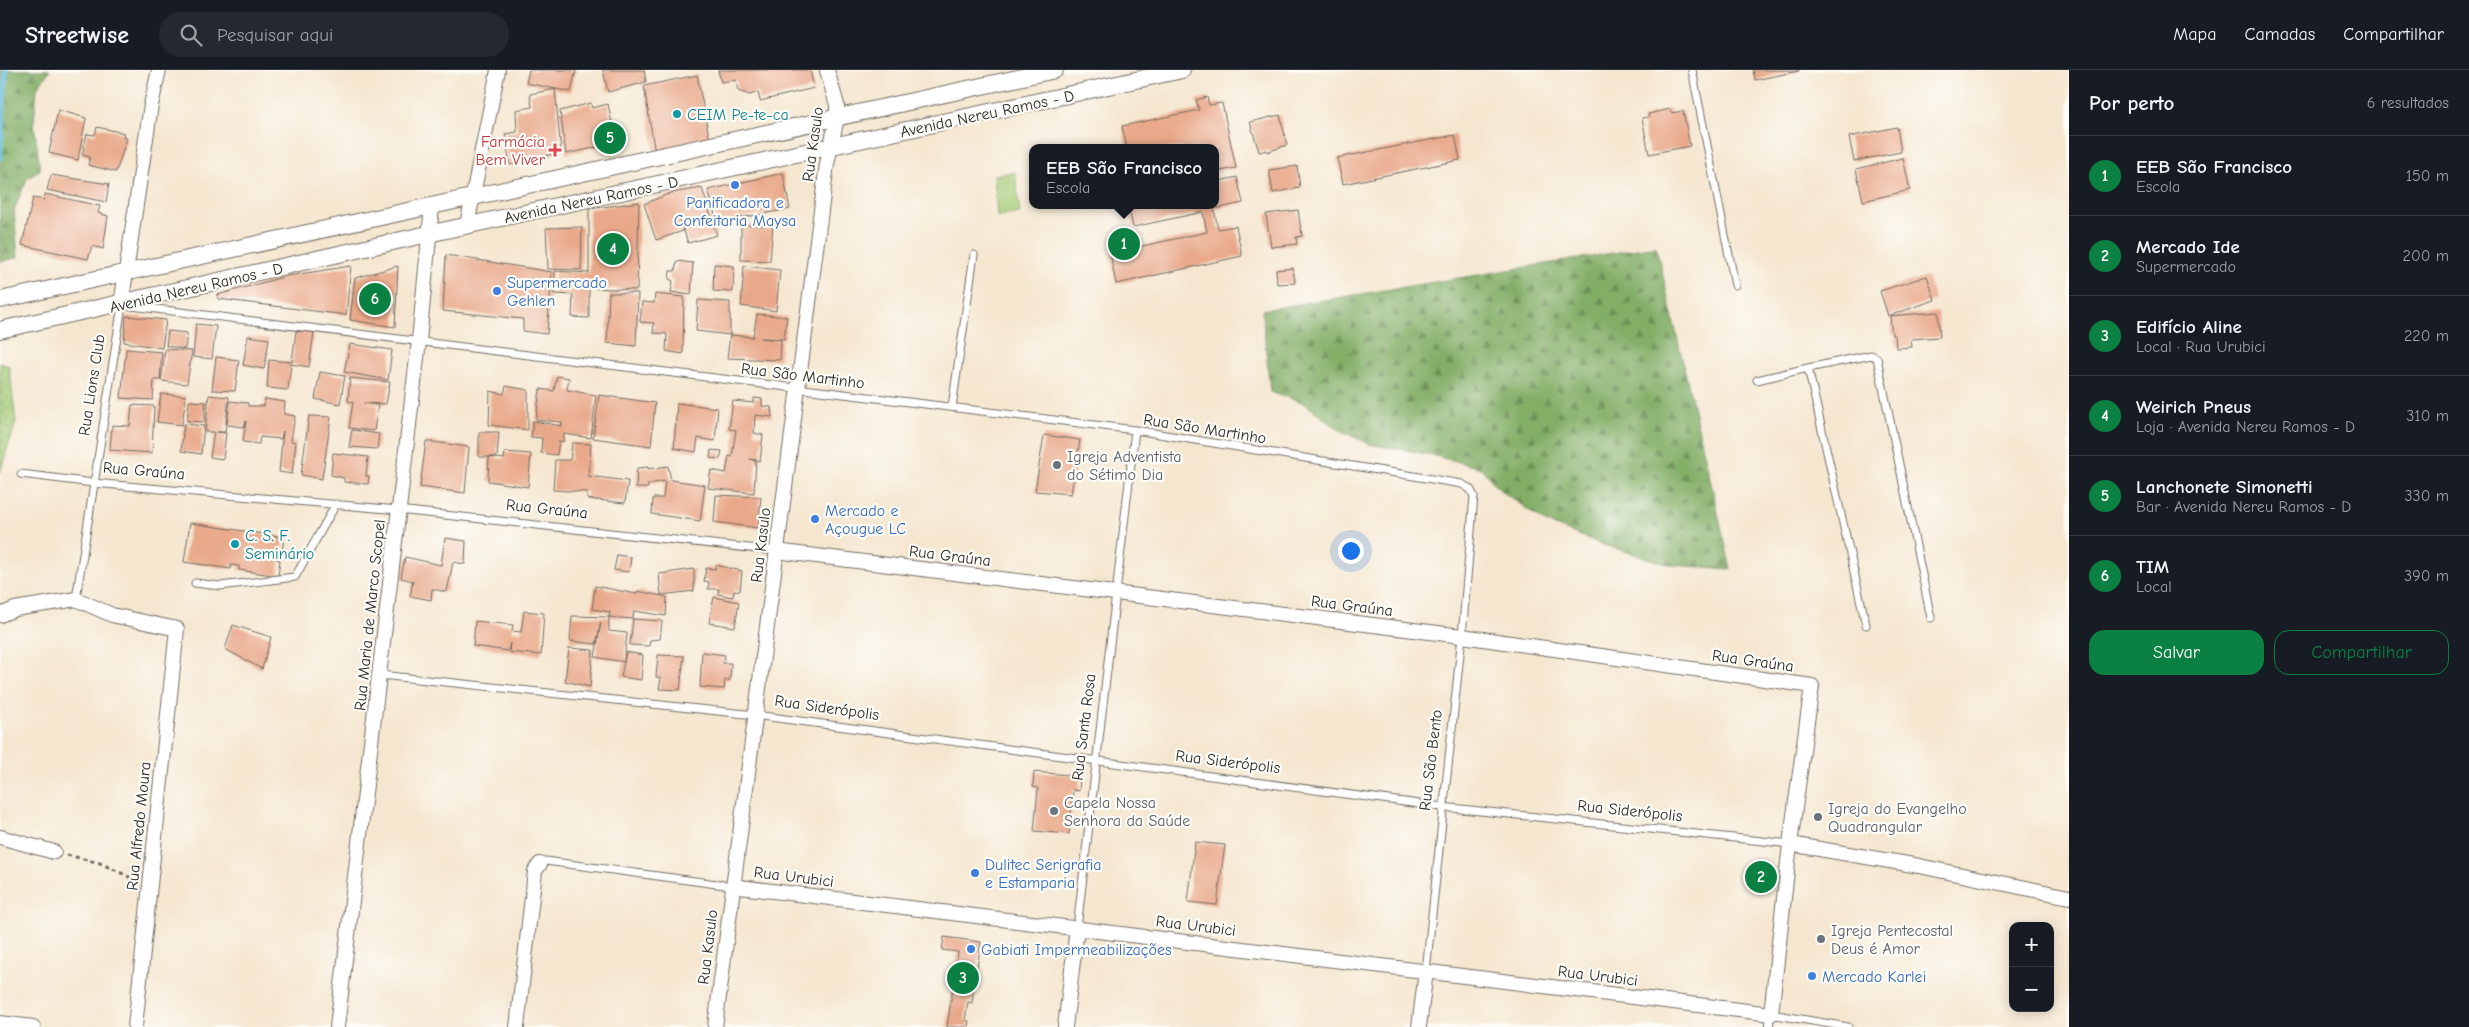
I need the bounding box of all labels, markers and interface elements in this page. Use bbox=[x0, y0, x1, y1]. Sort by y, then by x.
search box bbox=[159, 12, 509, 57]
text: Streetwise bbox=[25, 21, 129, 49]
icon: search bbox=[177, 21, 205, 49]
text: Pesquisar aqui bbox=[217, 24, 333, 46]
text: Mapa bbox=[2173, 24, 2216, 45]
text: Camadas bbox=[2244, 24, 2315, 45]
text: Compartilhar bbox=[2343, 24, 2444, 45]
street label: Avenida Nereu Ramos - D bbox=[899, 87, 1076, 141]
text: Por perto bbox=[2089, 91, 2174, 115]
text: 6 resultados bbox=[2367, 94, 2449, 112]
place label: CEIM Pe-te-ca bbox=[687, 106, 789, 124]
street label: Rua Kasulo bbox=[799, 106, 827, 183]
marker: CEIM Pe-te-ca bbox=[671, 108, 683, 120]
pin: 5 bbox=[594, 119, 626, 157]
place label: Farmácia Bem Viver bbox=[476, 133, 546, 169]
marker: Farmácia Bem Viver bbox=[549, 144, 561, 156]
popup bbox=[1029, 144, 1219, 209]
text: EEB São Francisco bbox=[2136, 156, 2292, 178]
text: EEB São Francisco bbox=[1046, 157, 1202, 179]
text: 1 bbox=[2102, 167, 2108, 185]
text: 150 m bbox=[2406, 167, 2449, 185]
street label: Avenida Nereu Ramos - D bbox=[503, 173, 680, 227]
text: Escola bbox=[2136, 178, 2180, 196]
marker: Panificadora e Confeitaria Maysa bbox=[729, 179, 741, 191]
text: Escola bbox=[1046, 179, 1090, 197]
place label: Panificadora e Confeitaria Maysa bbox=[674, 194, 796, 230]
pin: 1 bbox=[1108, 225, 1140, 263]
pin: 4 bbox=[597, 230, 629, 268]
text: Mercado Ide bbox=[2136, 236, 2240, 258]
text: 2 bbox=[2101, 247, 2109, 265]
text: 200 m bbox=[2403, 247, 2449, 265]
text: Supermercado bbox=[2136, 258, 2236, 276]
street label: Avenida Nereu Ramos - D bbox=[108, 259, 285, 317]
place label: Supermercado Gehlen bbox=[507, 274, 607, 310]
pin: 6 bbox=[359, 280, 391, 318]
marker: Supermercado Gehlen bbox=[491, 285, 503, 297]
text: Edifício Aline bbox=[2136, 316, 2242, 338]
text: 3 bbox=[2101, 327, 2109, 345]
text: 220 m bbox=[2404, 327, 2449, 345]
street label: Rua Lions Club bbox=[75, 333, 109, 437]
text: Local · Rua Urubici bbox=[2136, 338, 2266, 356]
street label: Rua São Martinho bbox=[740, 359, 866, 393]
text: Weirich Pneus bbox=[2136, 396, 2251, 418]
text: 4 bbox=[2101, 407, 2109, 425]
text: 310 m bbox=[2406, 407, 2449, 425]
street label: Rua São Martinho bbox=[1142, 410, 1268, 448]
text: Loja · Avenida Nereu Ramos - D bbox=[2136, 418, 2355, 436]
place label: Igreja Adventista do Sétimo Dia bbox=[1067, 448, 1181, 484]
street label: Rua Graúna bbox=[102, 458, 186, 484]
marker: Igreja Adventista do Sétimo Dia bbox=[1051, 459, 1063, 471]
text: Lanchonete Simonetti bbox=[2136, 476, 2313, 498]
text: 5 bbox=[2101, 487, 2109, 505]
text: 330 m bbox=[2404, 487, 2449, 505]
street label: Rua Graúna bbox=[505, 496, 589, 522]
text: Bar · Avenida Nereu Ramos - D bbox=[2136, 498, 2351, 516]
place label: Mercado e Açougue LC bbox=[825, 502, 906, 538]
street label: Rua Kasulo bbox=[747, 507, 775, 584]
marker: Mercado e Açougue LC bbox=[809, 513, 821, 525]
street label: Rua Maria de Marco Scopel bbox=[351, 518, 389, 712]
place label: C. S. F. Seminário bbox=[245, 527, 314, 563]
marker: C. S. F. Seminário bbox=[229, 538, 241, 550]
your location bbox=[1338, 538, 1364, 564]
street label: Rua Graúna bbox=[908, 542, 992, 570]
text: TIM bbox=[2136, 556, 2169, 578]
text: 6 bbox=[2101, 567, 2109, 585]
text: 390 m bbox=[2404, 567, 2449, 585]
text: Local bbox=[2136, 578, 2172, 596]
street label: Rua Graúna bbox=[1310, 592, 1394, 620]
button: Salvar bbox=[2089, 630, 2264, 675]
button: Compartilhar bbox=[2274, 630, 2449, 675]
street label: Rua Graúna bbox=[1711, 646, 1795, 676]
street label: Rua Santa Rosa bbox=[1069, 673, 1099, 782]
street label: Rua Siderópolis bbox=[773, 692, 881, 724]
street label: Rua São Bento bbox=[1416, 709, 1446, 812]
street label: Rua Siderópolis bbox=[1174, 747, 1282, 777]
street label: Rua Alfredo Moura bbox=[123, 761, 155, 891]
place label: Capela Nossa Senhora da Saúde bbox=[1064, 794, 1190, 830]
street label: Rua Siderópolis bbox=[1577, 797, 1684, 825]
place label: Igreja do Evangelho Quadrangular bbox=[1828, 800, 1967, 836]
marker: Capela Nossa Senhora da Saúde bbox=[1048, 805, 1060, 817]
marker: Igreja do Evangelho Quadrangular bbox=[1812, 811, 1824, 823]
place label: Dulitec Serigrafia e Estamparia bbox=[985, 856, 1102, 892]
pin: 2 bbox=[1745, 858, 1777, 896]
street label: Rua Urubici bbox=[753, 863, 835, 891]
marker: Dulitec Serigrafia e Estamparia bbox=[969, 867, 981, 879]
street label: Rua Kasulo bbox=[694, 909, 722, 986]
street label: Rua Urubici bbox=[1155, 912, 1237, 940]
place label: Igreja Pentecostal Deus é Amor bbox=[1831, 922, 1953, 958]
map controls bbox=[2009, 922, 2054, 1012]
button: + bbox=[2009, 922, 2054, 967]
marker: Igreja Pentecostal Deus é Amor bbox=[1815, 933, 1827, 945]
place label: Gabiati Impermeabilizações bbox=[981, 941, 1172, 959]
marker: Gabiati Impermeabilizações bbox=[965, 943, 977, 955]
pin: 3 bbox=[947, 959, 979, 997]
street label: Rua Urubici bbox=[1557, 962, 1639, 990]
button: − bbox=[2009, 967, 2054, 1012]
place label: Mercado Karlei bbox=[1822, 968, 1926, 986]
marker: Mercado Karlei bbox=[1806, 970, 1818, 982]

